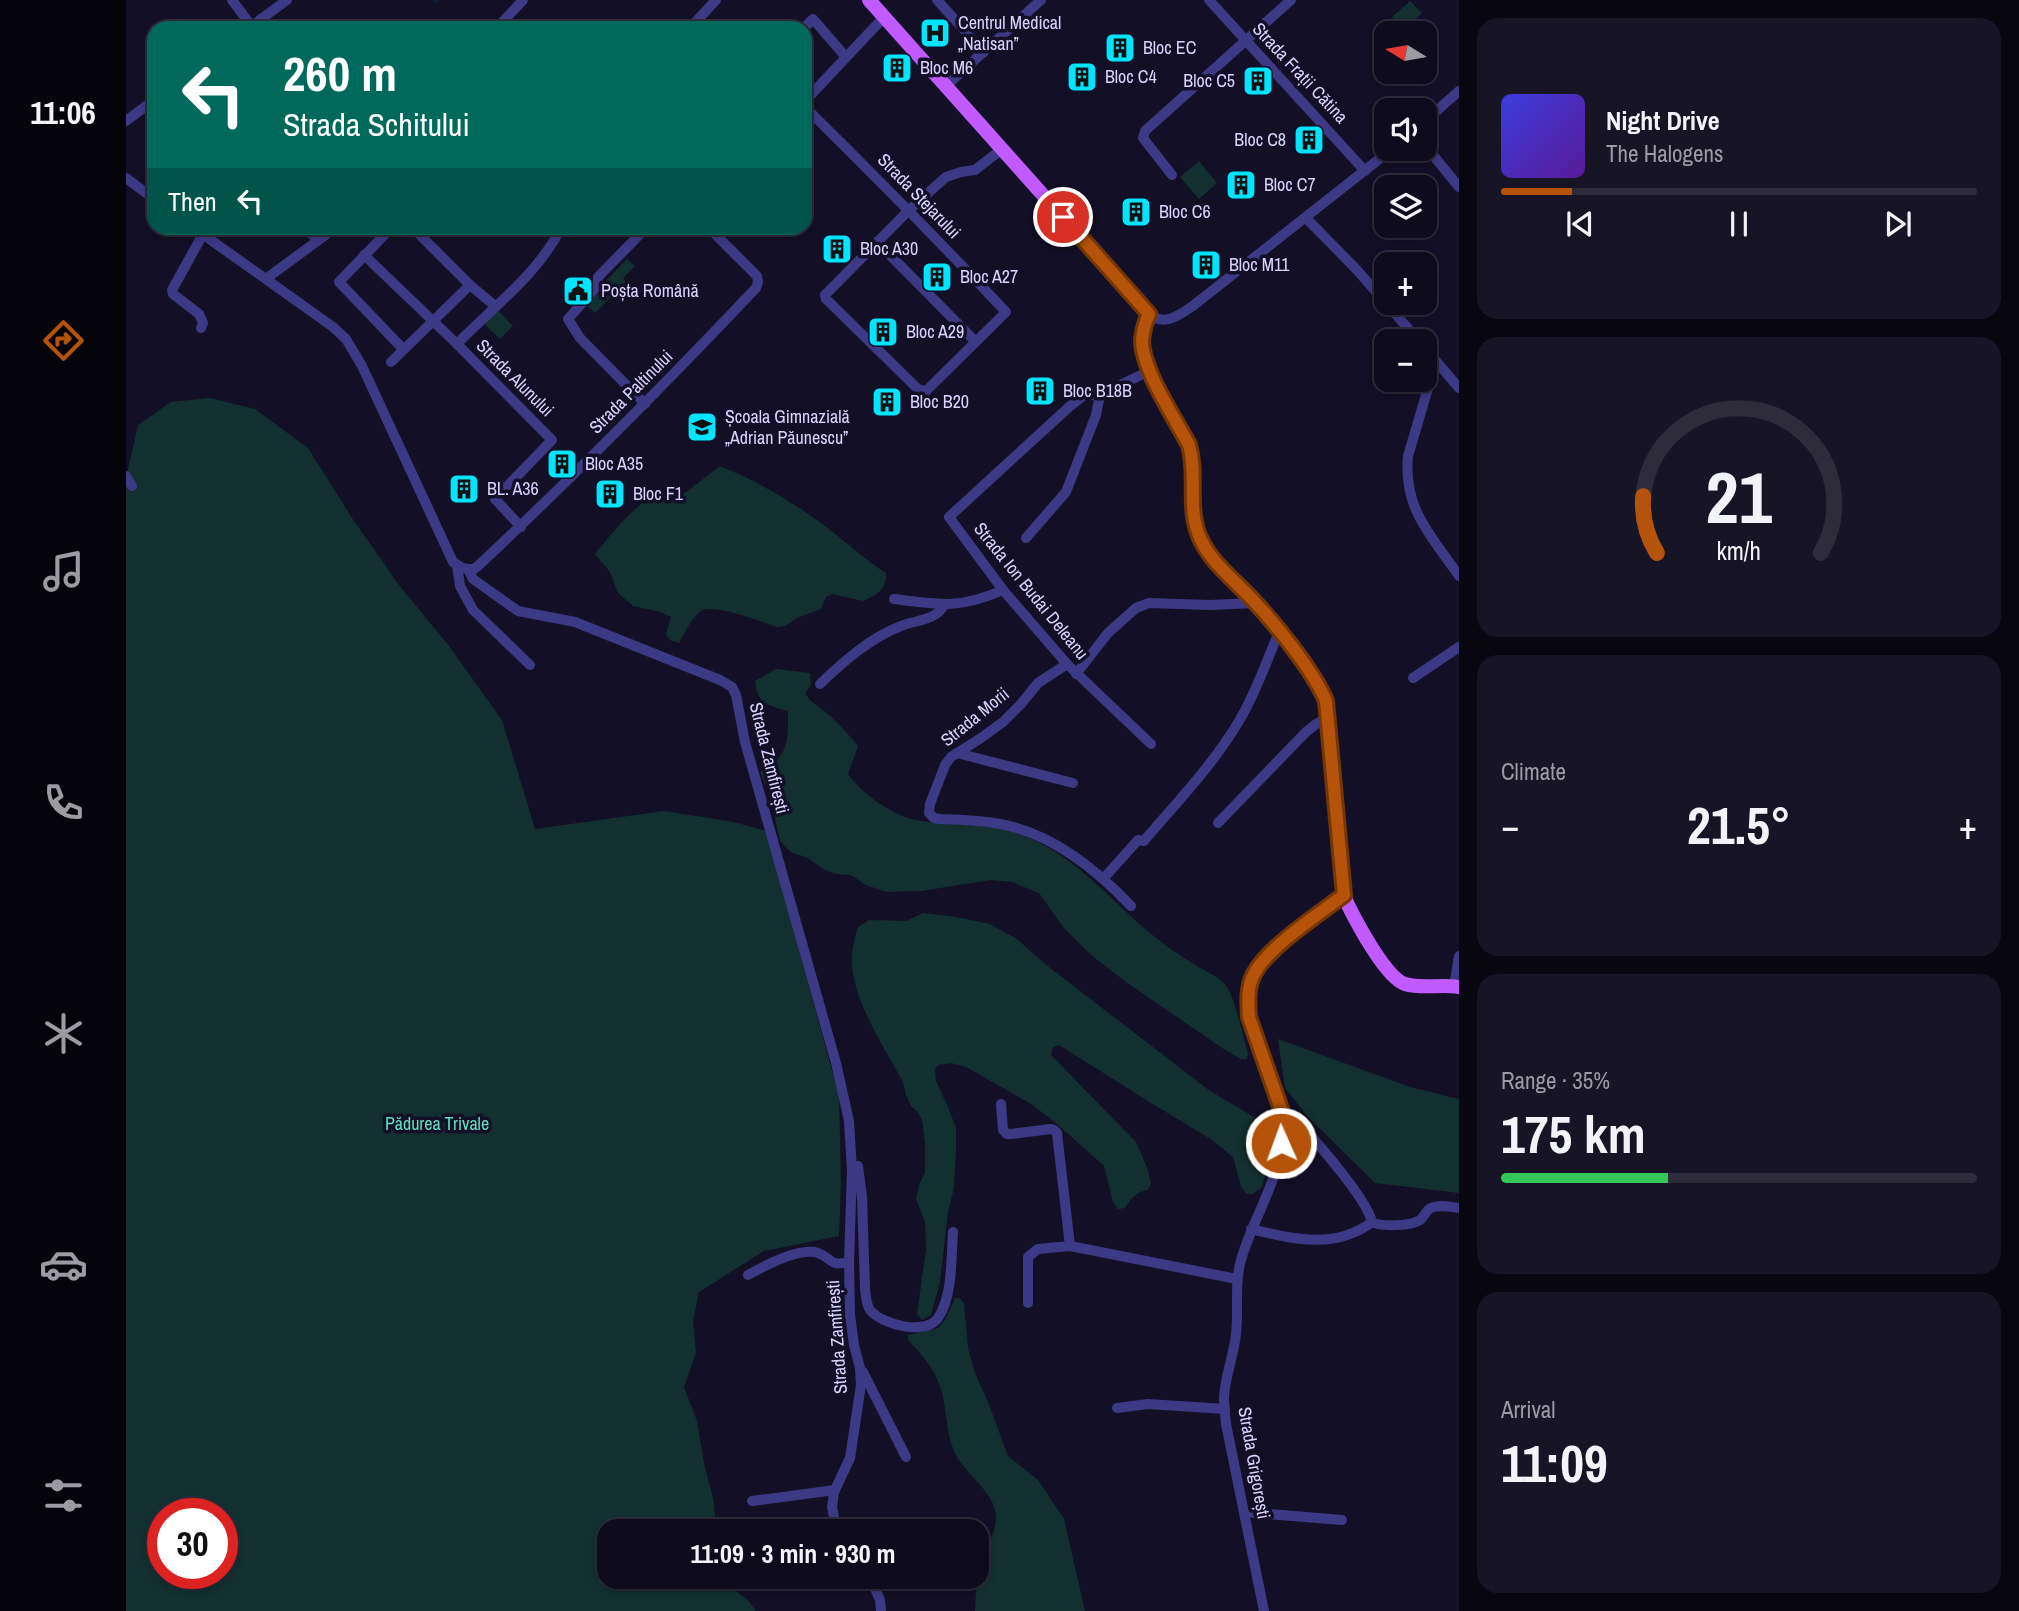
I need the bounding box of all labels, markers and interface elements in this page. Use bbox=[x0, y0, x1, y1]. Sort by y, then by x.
place label: Centrul Medical „Natisan” bbox=[958, 10, 1061, 56]
hospital icon: Centrul Medical „Natisan” bbox=[918, 16, 952, 50]
street label: Strada Frații Cătina bbox=[1247, 17, 1354, 129]
north arrow bbox=[1374, 21, 1437, 84]
map controls bbox=[1374, 21, 1437, 392]
building icon: Bloc EC bbox=[1103, 31, 1137, 65]
place label: Bloc EC bbox=[1143, 35, 1196, 60]
text: 260 m bbox=[283, 40, 397, 106]
icon: left bbox=[168, 49, 259, 140]
building icon: Bloc M6 bbox=[880, 51, 914, 85]
place label: Bloc M6 bbox=[920, 55, 973, 80]
building icon: Bloc C4 bbox=[1065, 60, 1099, 94]
place label: Bloc C4 bbox=[1105, 64, 1157, 89]
building icon: Bloc C5 bbox=[1241, 64, 1275, 98]
place label: Bloc C5 bbox=[1183, 68, 1235, 93]
text: 11:06 bbox=[30, 91, 96, 134]
button: sound bbox=[1374, 98, 1437, 161]
text: Strada Schitului bbox=[283, 103, 470, 146]
text: Night Drive bbox=[1606, 103, 1720, 138]
building icon: Bloc C8 bbox=[1292, 123, 1326, 157]
place label: Bloc C8 bbox=[1234, 127, 1286, 152]
text: The Halogens bbox=[1606, 138, 1723, 169]
street label: Strada Stejarului bbox=[872, 147, 967, 244]
building icon: Bloc C7 bbox=[1224, 168, 1258, 202]
place label: Bloc C7 bbox=[1264, 172, 1316, 197]
button: layers bbox=[1374, 175, 1437, 238]
icon: left bbox=[231, 182, 269, 220]
text: Then bbox=[168, 184, 217, 219]
pin bbox=[1033, 187, 1093, 247]
building icon: Bloc C6 bbox=[1119, 195, 1153, 229]
icon: arrive bbox=[1044, 198, 1082, 236]
place label: Bloc C6 bbox=[1159, 199, 1211, 224]
icon: previous bbox=[1561, 205, 1599, 243]
icon: pause bbox=[1720, 205, 1758, 243]
icon: next bbox=[1879, 205, 1917, 243]
building icon: Bloc A30 bbox=[820, 232, 854, 266]
place label: Bloc A30 bbox=[860, 236, 918, 261]
building icon: Bloc M11 bbox=[1189, 248, 1223, 282]
place label: Bloc M11 bbox=[1229, 252, 1290, 277]
button: + bbox=[1374, 252, 1437, 315]
building icon: Bloc A27 bbox=[920, 260, 954, 294]
place label: Bloc A27 bbox=[960, 264, 1018, 289]
public building icon: Poșta Română bbox=[561, 274, 595, 308]
place label: Poșta Română bbox=[601, 278, 699, 303]
building icon: Bloc A29 bbox=[866, 315, 900, 349]
icon: directions bbox=[39, 316, 88, 365]
place label: Bloc A29 bbox=[906, 319, 964, 344]
button: − bbox=[1374, 329, 1437, 392]
street label: Strada Alunului bbox=[471, 333, 560, 422]
street label: Strada Paltinului bbox=[583, 344, 678, 439]
building icon: Bloc B18B bbox=[1023, 374, 1057, 408]
place label: Bloc B18B bbox=[1063, 378, 1132, 403]
building icon: Bloc B20 bbox=[870, 385, 904, 419]
place label: Bloc B20 bbox=[910, 389, 969, 414]
place label: Școala Gimnazială „Adrian Păunescu” bbox=[725, 404, 850, 450]
school or university icon: Școala Gimnazială „Adrian Păunescu” bbox=[685, 410, 719, 444]
building icon: Bloc A35 bbox=[545, 447, 579, 481]
text: 21 bbox=[1706, 448, 1773, 546]
place label: Bloc A35 bbox=[585, 451, 643, 476]
building icon: BL. A36 bbox=[447, 472, 481, 506]
place label: BL. A36 bbox=[487, 476, 539, 501]
building icon: Bloc F1 bbox=[593, 477, 627, 511]
place label: Bloc F1 bbox=[633, 481, 684, 506]
street label: Strada Ion Budai Deleanu bbox=[968, 517, 1095, 665]
text: km/h bbox=[1717, 534, 1761, 568]
icon: music bbox=[39, 547, 88, 596]
street label: Strada Morii bbox=[935, 681, 1014, 752]
street label: Strada Zamfirești bbox=[744, 700, 795, 816]
text: Climate bbox=[1501, 756, 1566, 787]
icon: phone bbox=[39, 778, 88, 827]
text: 21.5° bbox=[1687, 790, 1791, 860]
text: − bbox=[1501, 800, 1519, 851]
text: + bbox=[1959, 800, 1977, 851]
icon: climate bbox=[39, 1009, 88, 1058]
text: Range · 35% bbox=[1501, 1065, 1610, 1096]
text: 175 km bbox=[1501, 1099, 1646, 1169]
position arrow bbox=[1244, 1106, 1318, 1180]
park label: Pădurea Trivale bbox=[385, 1111, 489, 1136]
icon: car bbox=[39, 1240, 88, 1289]
street label: Strada Zamfirești bbox=[820, 1279, 853, 1395]
text: Arrival bbox=[1501, 1394, 1556, 1425]
street label: Strada Grigorești bbox=[1232, 1405, 1277, 1521]
text: 11:09 bbox=[1501, 1428, 1608, 1498]
icon: filters bbox=[39, 1471, 88, 1520]
speed limit sign: 30 bbox=[147, 1498, 238, 1589]
text: 11:09 · 3 min · 930 m bbox=[690, 1536, 896, 1571]

